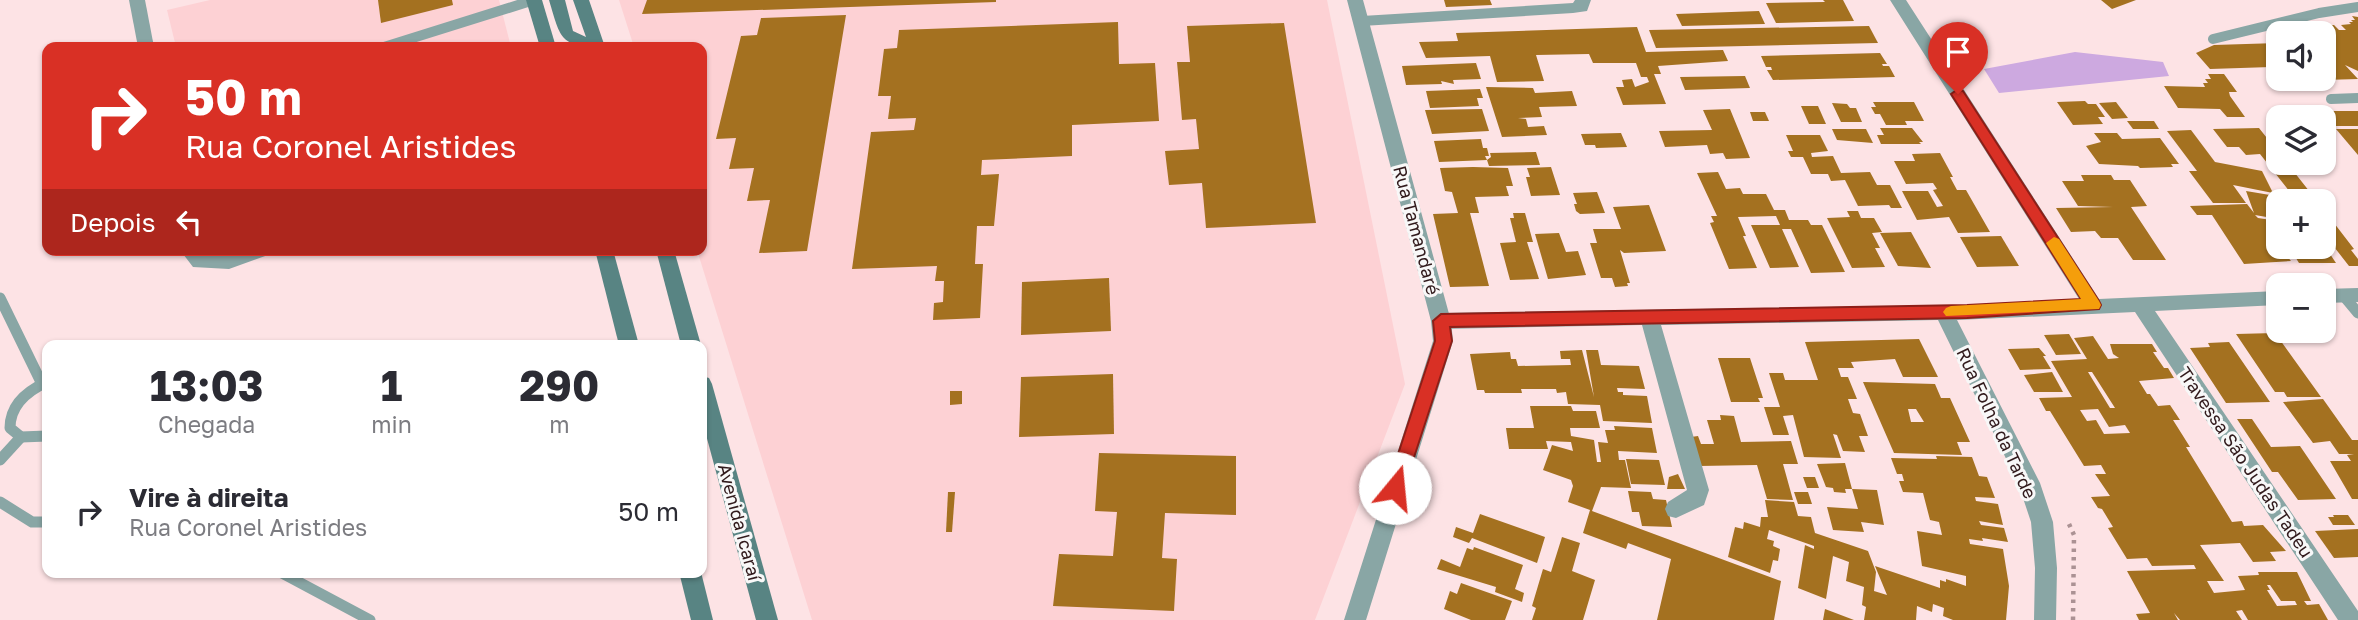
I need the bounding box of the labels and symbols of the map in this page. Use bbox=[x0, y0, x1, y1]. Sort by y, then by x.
pin bbox=[1928, 22, 1988, 94]
street label: Rua Tamandaré bbox=[1389, 163, 1445, 297]
street label: Rua Folha da Tarde bbox=[1952, 344, 2042, 502]
street label: Travessa São Judas Tadeu bbox=[2174, 362, 2318, 562]
position arrow bbox=[1358, 451, 1432, 525]
street label: Avenida Icaraí bbox=[714, 461, 766, 584]

